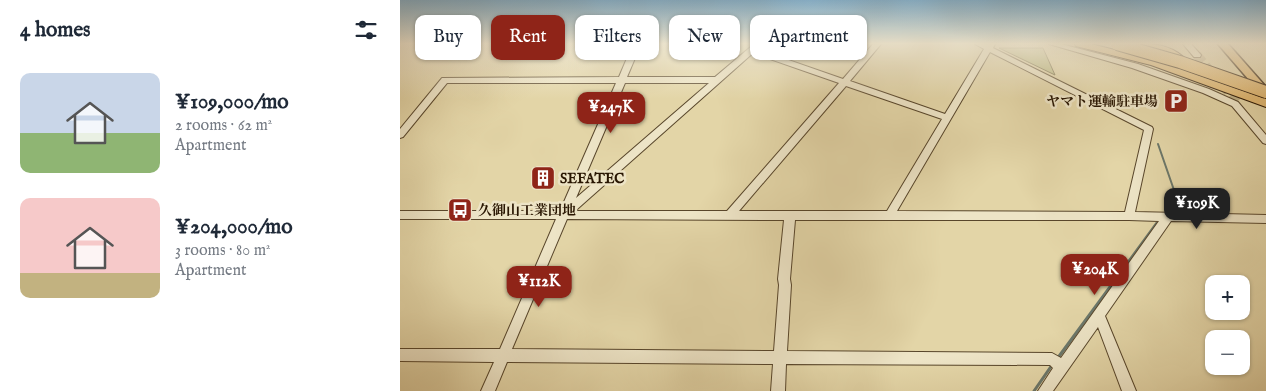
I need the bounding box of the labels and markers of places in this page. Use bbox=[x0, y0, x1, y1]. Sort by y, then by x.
parking icon: ヤマト運輸駐車場 bbox=[1163, 88, 1189, 114]
pin: ¥247K bbox=[576, 92, 646, 134]
place label: ヤマト運輸駐車場 bbox=[1046, 93, 1158, 111]
building icon: SEFATEC bbox=[530, 165, 556, 191]
place label: SEFATEC bbox=[560, 170, 624, 188]
pin: ¥109K bbox=[1162, 188, 1232, 230]
bus stop icon: 久御山工業団地 bbox=[447, 197, 473, 223]
place label: 久御山工業団地 bbox=[478, 202, 576, 220]
pin: ¥204K bbox=[1060, 254, 1130, 296]
pin: ¥112K bbox=[504, 266, 574, 308]

